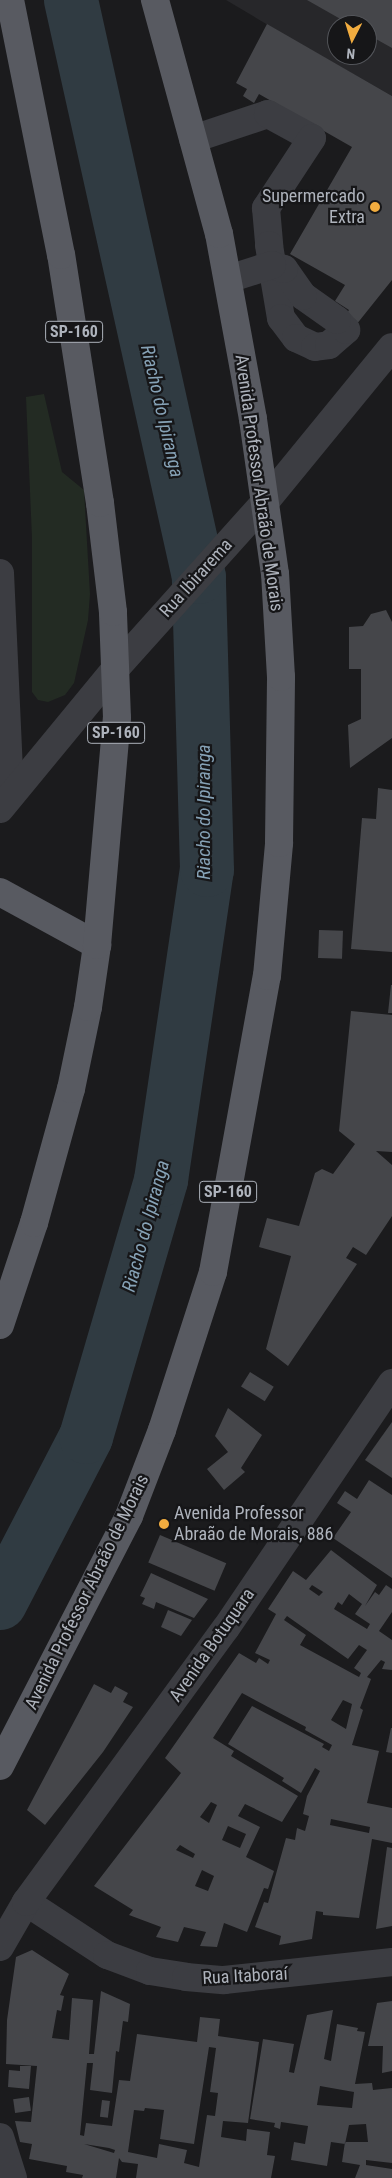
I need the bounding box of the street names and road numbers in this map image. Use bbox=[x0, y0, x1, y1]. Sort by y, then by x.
road number: SP-160 bbox=[44, 318, 104, 346]
street label: Avenida Professor Abraão de Morais bbox=[230, 353, 288, 613]
street label: Rua Ibirarema bbox=[155, 534, 237, 622]
road number: SP-160 bbox=[86, 720, 146, 746]
road number: SP-160 bbox=[198, 1178, 258, 1206]
street label: Avenida Professor Abraão de Morais bbox=[21, 1471, 153, 1713]
street label: Avenida Botuquara bbox=[165, 1584, 259, 1706]
street label: Rua Itaboraí bbox=[202, 1963, 288, 1989]

